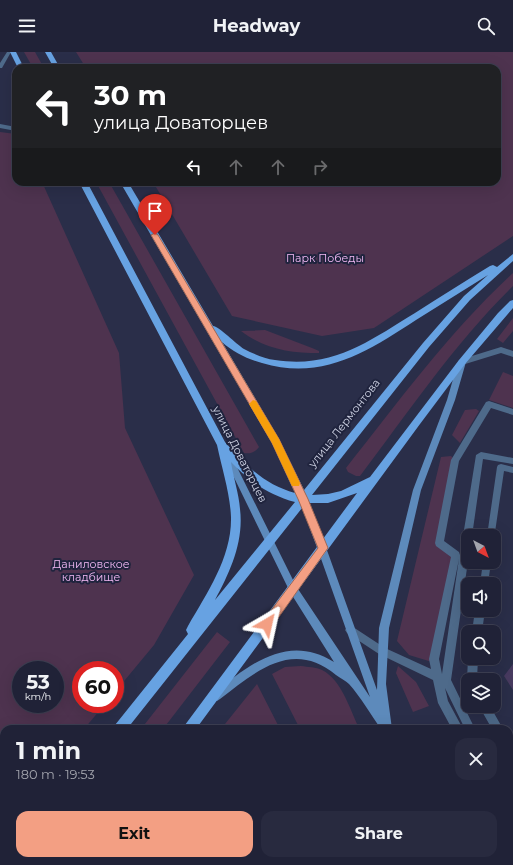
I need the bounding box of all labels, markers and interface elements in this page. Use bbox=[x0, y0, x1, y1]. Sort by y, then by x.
icon: menu bbox=[16, 15, 38, 37]
text: Headway bbox=[213, 15, 300, 37]
icon: search bbox=[475, 15, 497, 37]
text: 30 m bbox=[94, 78, 167, 112]
icon: left bbox=[28, 80, 80, 132]
text: улица Доваторцев bbox=[94, 112, 268, 134]
icon: left bbox=[183, 156, 205, 178]
icon: ahead bbox=[225, 156, 247, 178]
icon: ahead bbox=[267, 156, 289, 178]
icon: right bbox=[309, 156, 331, 178]
pin bbox=[138, 194, 172, 235]
icon: arrive bbox=[144, 200, 166, 222]
park label: Парк Победы bbox=[286, 251, 364, 265]
street label: улица Лермонтова bbox=[305, 376, 383, 471]
street label: улица Доваторцев bbox=[209, 403, 270, 505]
north arrow bbox=[461, 529, 501, 569]
map controls bbox=[461, 529, 501, 713]
park label: Даниловское кладбище bbox=[53, 557, 130, 584]
button: sound bbox=[461, 577, 501, 617]
position arrow bbox=[246, 603, 288, 645]
button: search bbox=[461, 625, 501, 665]
speed limit sign: 60 bbox=[72, 661, 124, 713]
text: 53 bbox=[26, 670, 50, 694]
button: layers bbox=[461, 673, 501, 713]
text: km/h bbox=[25, 690, 51, 703]
text: 1 min bbox=[16, 736, 81, 765]
button: close bbox=[455, 738, 497, 780]
text: 180 m · 19:53 bbox=[16, 766, 95, 782]
button: Exit bbox=[16, 811, 253, 857]
button: Share bbox=[261, 811, 497, 857]

